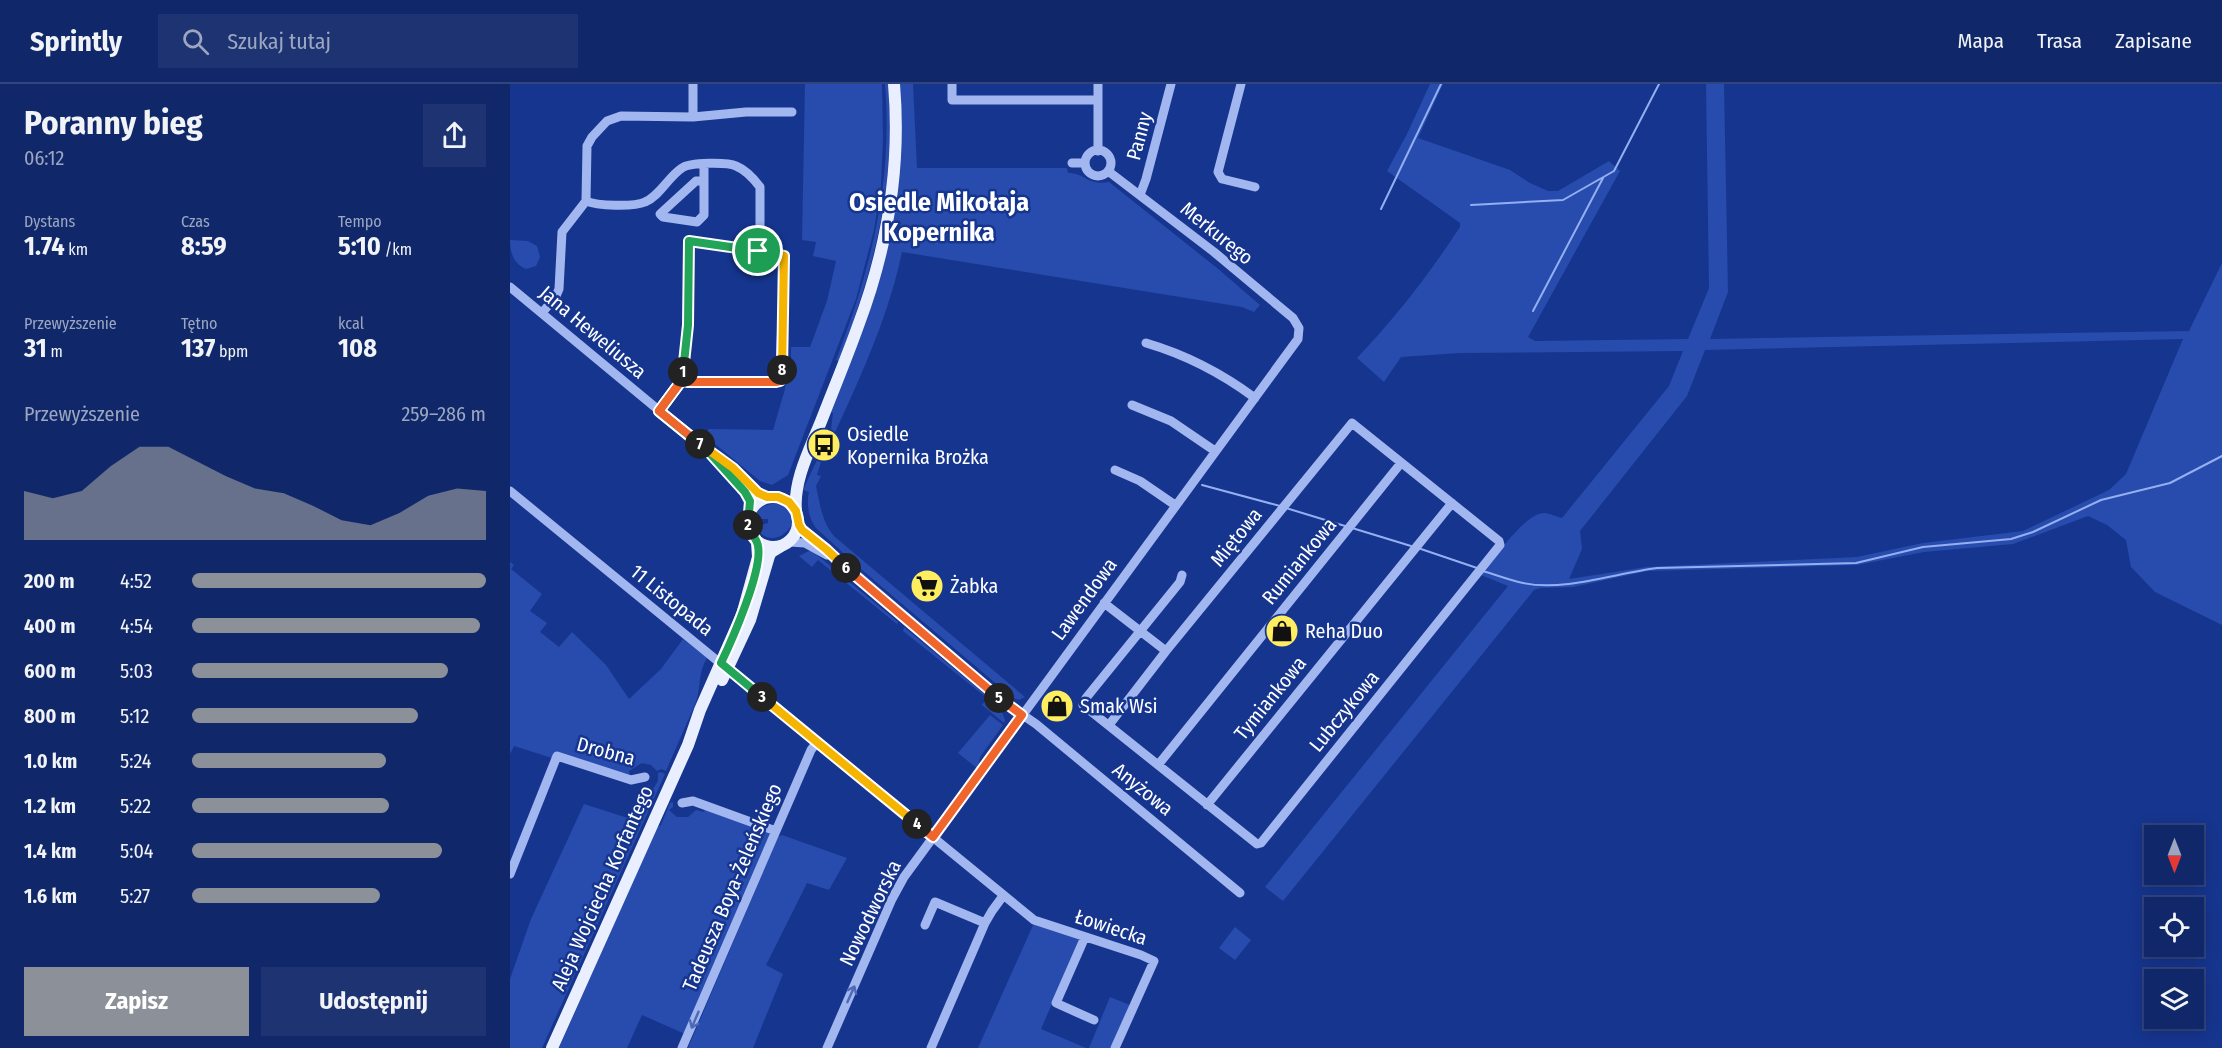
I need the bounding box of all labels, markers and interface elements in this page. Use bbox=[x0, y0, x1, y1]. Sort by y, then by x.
search box bbox=[158, 14, 578, 68]
text: Sprintly bbox=[30, 25, 122, 58]
icon: search bbox=[179, 25, 212, 58]
text: Szukaj tutaj bbox=[227, 28, 331, 55]
text: Mapa bbox=[1958, 28, 2004, 54]
text: Trasa bbox=[2037, 28, 2082, 54]
text: Zapisane bbox=[2115, 28, 2192, 54]
text: Poranny bieg bbox=[24, 103, 203, 143]
button: share bbox=[423, 104, 486, 167]
street label: Panny bbox=[1121, 109, 1157, 163]
text: 06:12 bbox=[24, 146, 64, 170]
district label: Osiedle Mikołaja Kopernika bbox=[849, 187, 1029, 248]
street label: Merkurego bbox=[1176, 196, 1258, 270]
text: Dystans bbox=[24, 212, 75, 231]
text: Czas bbox=[181, 212, 210, 231]
text: Tempo bbox=[338, 212, 382, 231]
pin bbox=[732, 225, 783, 276]
text: 1.74 bbox=[24, 231, 65, 262]
text: 8:59 bbox=[181, 231, 227, 262]
text: 5:10 bbox=[338, 231, 381, 262]
icon: arrive bbox=[741, 234, 774, 267]
text: km bbox=[65, 240, 88, 259]
text: /km bbox=[381, 240, 412, 259]
street label: Jana Heweliusza bbox=[535, 280, 651, 384]
text: Przewyższenie bbox=[24, 314, 117, 333]
text: Tętno bbox=[181, 314, 218, 333]
text: kcal bbox=[338, 314, 364, 333]
text: 31 bbox=[24, 333, 47, 364]
text: 137 bbox=[181, 333, 215, 364]
text: 108 bbox=[338, 333, 377, 364]
text: m bbox=[47, 342, 63, 361]
text: bpm bbox=[215, 342, 248, 361]
pin: 8 bbox=[767, 355, 797, 385]
pin: 1 bbox=[668, 357, 698, 387]
text: 8 bbox=[778, 360, 786, 379]
text: 1 bbox=[680, 362, 686, 381]
text: Przewyższenie bbox=[24, 402, 140, 426]
text: 259–286 m bbox=[402, 402, 486, 426]
place label: Osiedle Kopernika Brożka bbox=[847, 422, 989, 469]
bus stop icon: Osiedle Kopernika Brożka bbox=[806, 427, 842, 463]
pin: 7 bbox=[685, 429, 715, 459]
text: 7 bbox=[697, 434, 703, 453]
street label: Miętowa bbox=[1205, 503, 1267, 571]
pin: 2 bbox=[733, 510, 763, 540]
street label: Rumiankowa bbox=[1257, 513, 1341, 609]
text: 2 bbox=[744, 515, 752, 534]
pin: 6 bbox=[831, 553, 861, 583]
street label: Lawendowa bbox=[1046, 553, 1122, 645]
text: 6 bbox=[842, 558, 850, 577]
street label: 11 Listopada bbox=[626, 559, 718, 641]
supermarket icon: Żabka bbox=[909, 568, 945, 604]
text: 200 m bbox=[24, 569, 75, 593]
text: 4:52 bbox=[120, 569, 152, 593]
place label: Żabka bbox=[950, 574, 998, 598]
shop icon: Reha Duo bbox=[1264, 613, 1300, 649]
text: 400 m bbox=[24, 614, 76, 638]
text: 4:54 bbox=[120, 614, 153, 638]
place label: Reha Duo bbox=[1305, 619, 1383, 643]
street label: Tymiankowa bbox=[1229, 651, 1311, 745]
text: 600 m bbox=[24, 659, 76, 683]
text: 5:03 bbox=[120, 659, 153, 683]
street label: Lubczykowa bbox=[1304, 666, 1384, 756]
pin: 3 bbox=[747, 682, 777, 712]
pin: 5 bbox=[984, 683, 1014, 713]
text: 3 bbox=[758, 687, 766, 706]
text: 5 bbox=[995, 688, 1003, 707]
shop icon: Smak Wsi bbox=[1039, 688, 1075, 724]
place label: Smak Wsi bbox=[1080, 694, 1157, 718]
text: 800 m bbox=[24, 704, 76, 728]
text: 5:12 bbox=[120, 704, 149, 728]
street label: Drobna bbox=[574, 732, 638, 770]
text: 1.0 km bbox=[24, 749, 77, 773]
text: 5:24 bbox=[120, 749, 152, 773]
street label: Anyżowa bbox=[1108, 757, 1178, 821]
street label: Tadeusza Boya-Żeleńskiego bbox=[677, 780, 787, 994]
street label: Aleja Wojciecha Korfantego bbox=[546, 782, 658, 994]
text: 1.2 km bbox=[24, 794, 76, 818]
text: 5:22 bbox=[120, 794, 151, 818]
pin: 4 bbox=[902, 809, 932, 839]
text: 4 bbox=[913, 814, 921, 833]
north arrow bbox=[2144, 825, 2204, 885]
map controls bbox=[2144, 825, 2204, 1029]
text: 1.4 km bbox=[24, 839, 76, 863]
text: 5:04 bbox=[120, 839, 154, 863]
street label: Nowodworska bbox=[834, 856, 906, 970]
text: 1.6 km bbox=[24, 884, 77, 908]
text: 5:27 bbox=[120, 884, 150, 908]
button: locate bbox=[2144, 897, 2204, 957]
street label: Łowiecka bbox=[1072, 904, 1150, 950]
button: Zapisz bbox=[24, 967, 249, 1036]
button: Udostępnij bbox=[261, 967, 486, 1036]
button: layers bbox=[2144, 969, 2204, 1029]
one-way arrow bbox=[846, 986, 857, 1004]
one-way arrow bbox=[688, 1010, 700, 1028]

